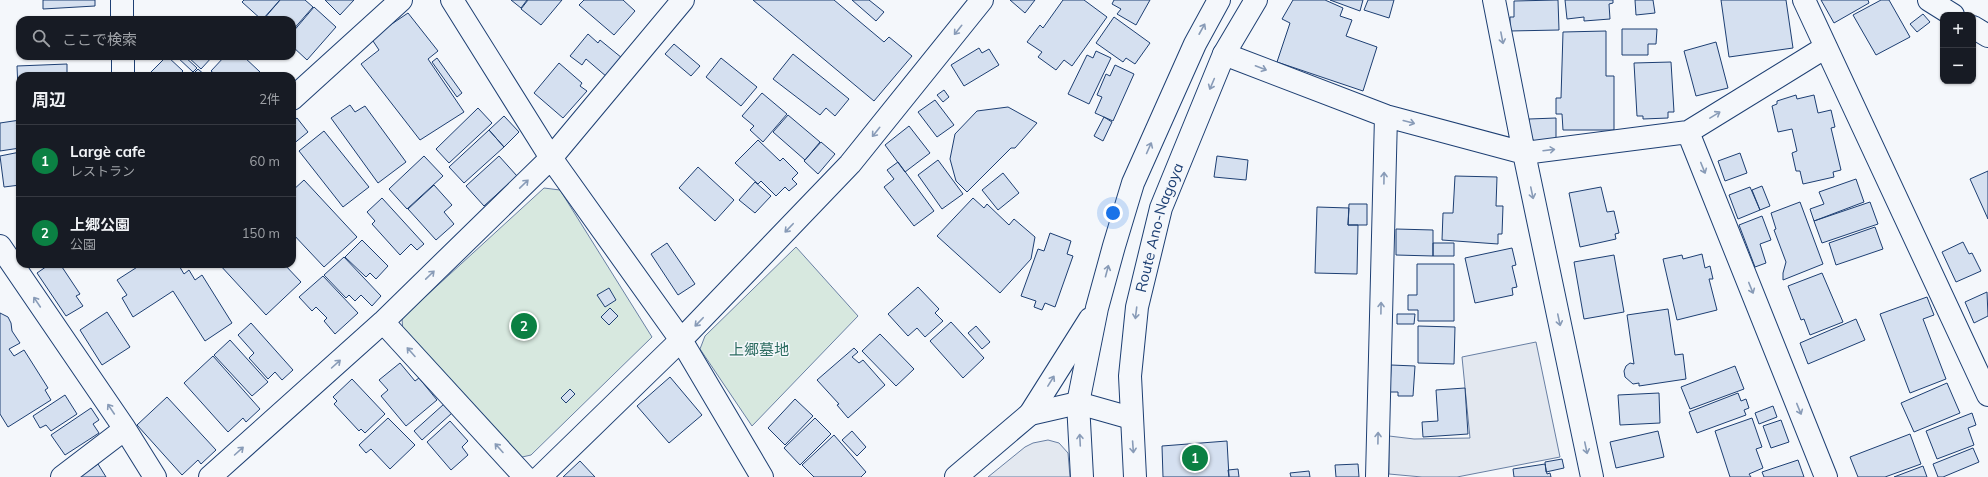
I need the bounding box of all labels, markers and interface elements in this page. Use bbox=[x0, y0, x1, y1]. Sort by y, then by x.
map controls bbox=[1940, 12, 1976, 84]
button: + bbox=[1940, 12, 1976, 48]
search box bbox=[16, 16, 296, 60]
one-way arrow bbox=[1199, 23, 1207, 35]
one-way arrow bbox=[953, 25, 962, 36]
icon: search bbox=[30, 27, 52, 49]
text: ここで検索 bbox=[62, 30, 137, 49]
one-way arrow bbox=[1498, 31, 1506, 44]
button: − bbox=[1940, 48, 1976, 84]
one-way arrow bbox=[1254, 64, 1266, 72]
one-way arrow bbox=[1207, 77, 1215, 89]
text: 周辺 bbox=[32, 89, 66, 110]
text: 2件 bbox=[259, 91, 280, 107]
one-way arrow bbox=[1709, 111, 1721, 119]
one-way arrow bbox=[1402, 119, 1415, 126]
one-way arrow bbox=[872, 126, 881, 137]
text: Largè cafe bbox=[70, 142, 146, 161]
one-way arrow bbox=[1145, 142, 1153, 154]
one-way arrow bbox=[1542, 146, 1555, 154]
text: 1 bbox=[41, 153, 49, 169]
text: 60 m bbox=[250, 153, 280, 169]
street label: Route Ano-Nagoya bbox=[1131, 160, 1187, 294]
one-way arrow bbox=[1699, 161, 1707, 173]
text: レストラン bbox=[70, 163, 135, 179]
one-way arrow bbox=[1381, 172, 1388, 185]
one-way arrow bbox=[519, 179, 529, 189]
one-way arrow bbox=[1529, 186, 1537, 199]
your location bbox=[1103, 203, 1123, 223]
text: 上郷公園 bbox=[70, 215, 130, 234]
one-way arrow bbox=[784, 223, 794, 233]
text: 2 bbox=[41, 225, 49, 241]
text: 150 m bbox=[242, 225, 280, 241]
text: 公園 bbox=[70, 236, 96, 252]
one-way arrow bbox=[1104, 264, 1112, 277]
one-way arrow bbox=[425, 270, 435, 280]
one-way arrow bbox=[1747, 282, 1755, 294]
one-way arrow bbox=[33, 297, 41, 308]
one-way arrow bbox=[1377, 302, 1385, 315]
one-way arrow bbox=[1132, 306, 1140, 319]
pin: 2 bbox=[511, 311, 537, 341]
one-way arrow bbox=[1555, 314, 1563, 327]
one-way arrow bbox=[694, 317, 704, 327]
park label: 上郷墓地 bbox=[729, 340, 789, 359]
one-way arrow bbox=[406, 347, 415, 358]
one-way arrow bbox=[330, 360, 340, 369]
one-way arrow bbox=[1047, 376, 1055, 387]
one-way arrow bbox=[1796, 403, 1803, 415]
one-way arrow bbox=[107, 404, 115, 415]
one-way arrow bbox=[1374, 432, 1382, 445]
one-way arrow bbox=[1076, 434, 1084, 447]
one-way arrow bbox=[1129, 440, 1136, 453]
one-way arrow bbox=[1582, 441, 1590, 454]
one-way arrow bbox=[494, 443, 503, 453]
pin: 1 bbox=[1182, 443, 1208, 473]
one-way arrow bbox=[234, 446, 244, 456]

